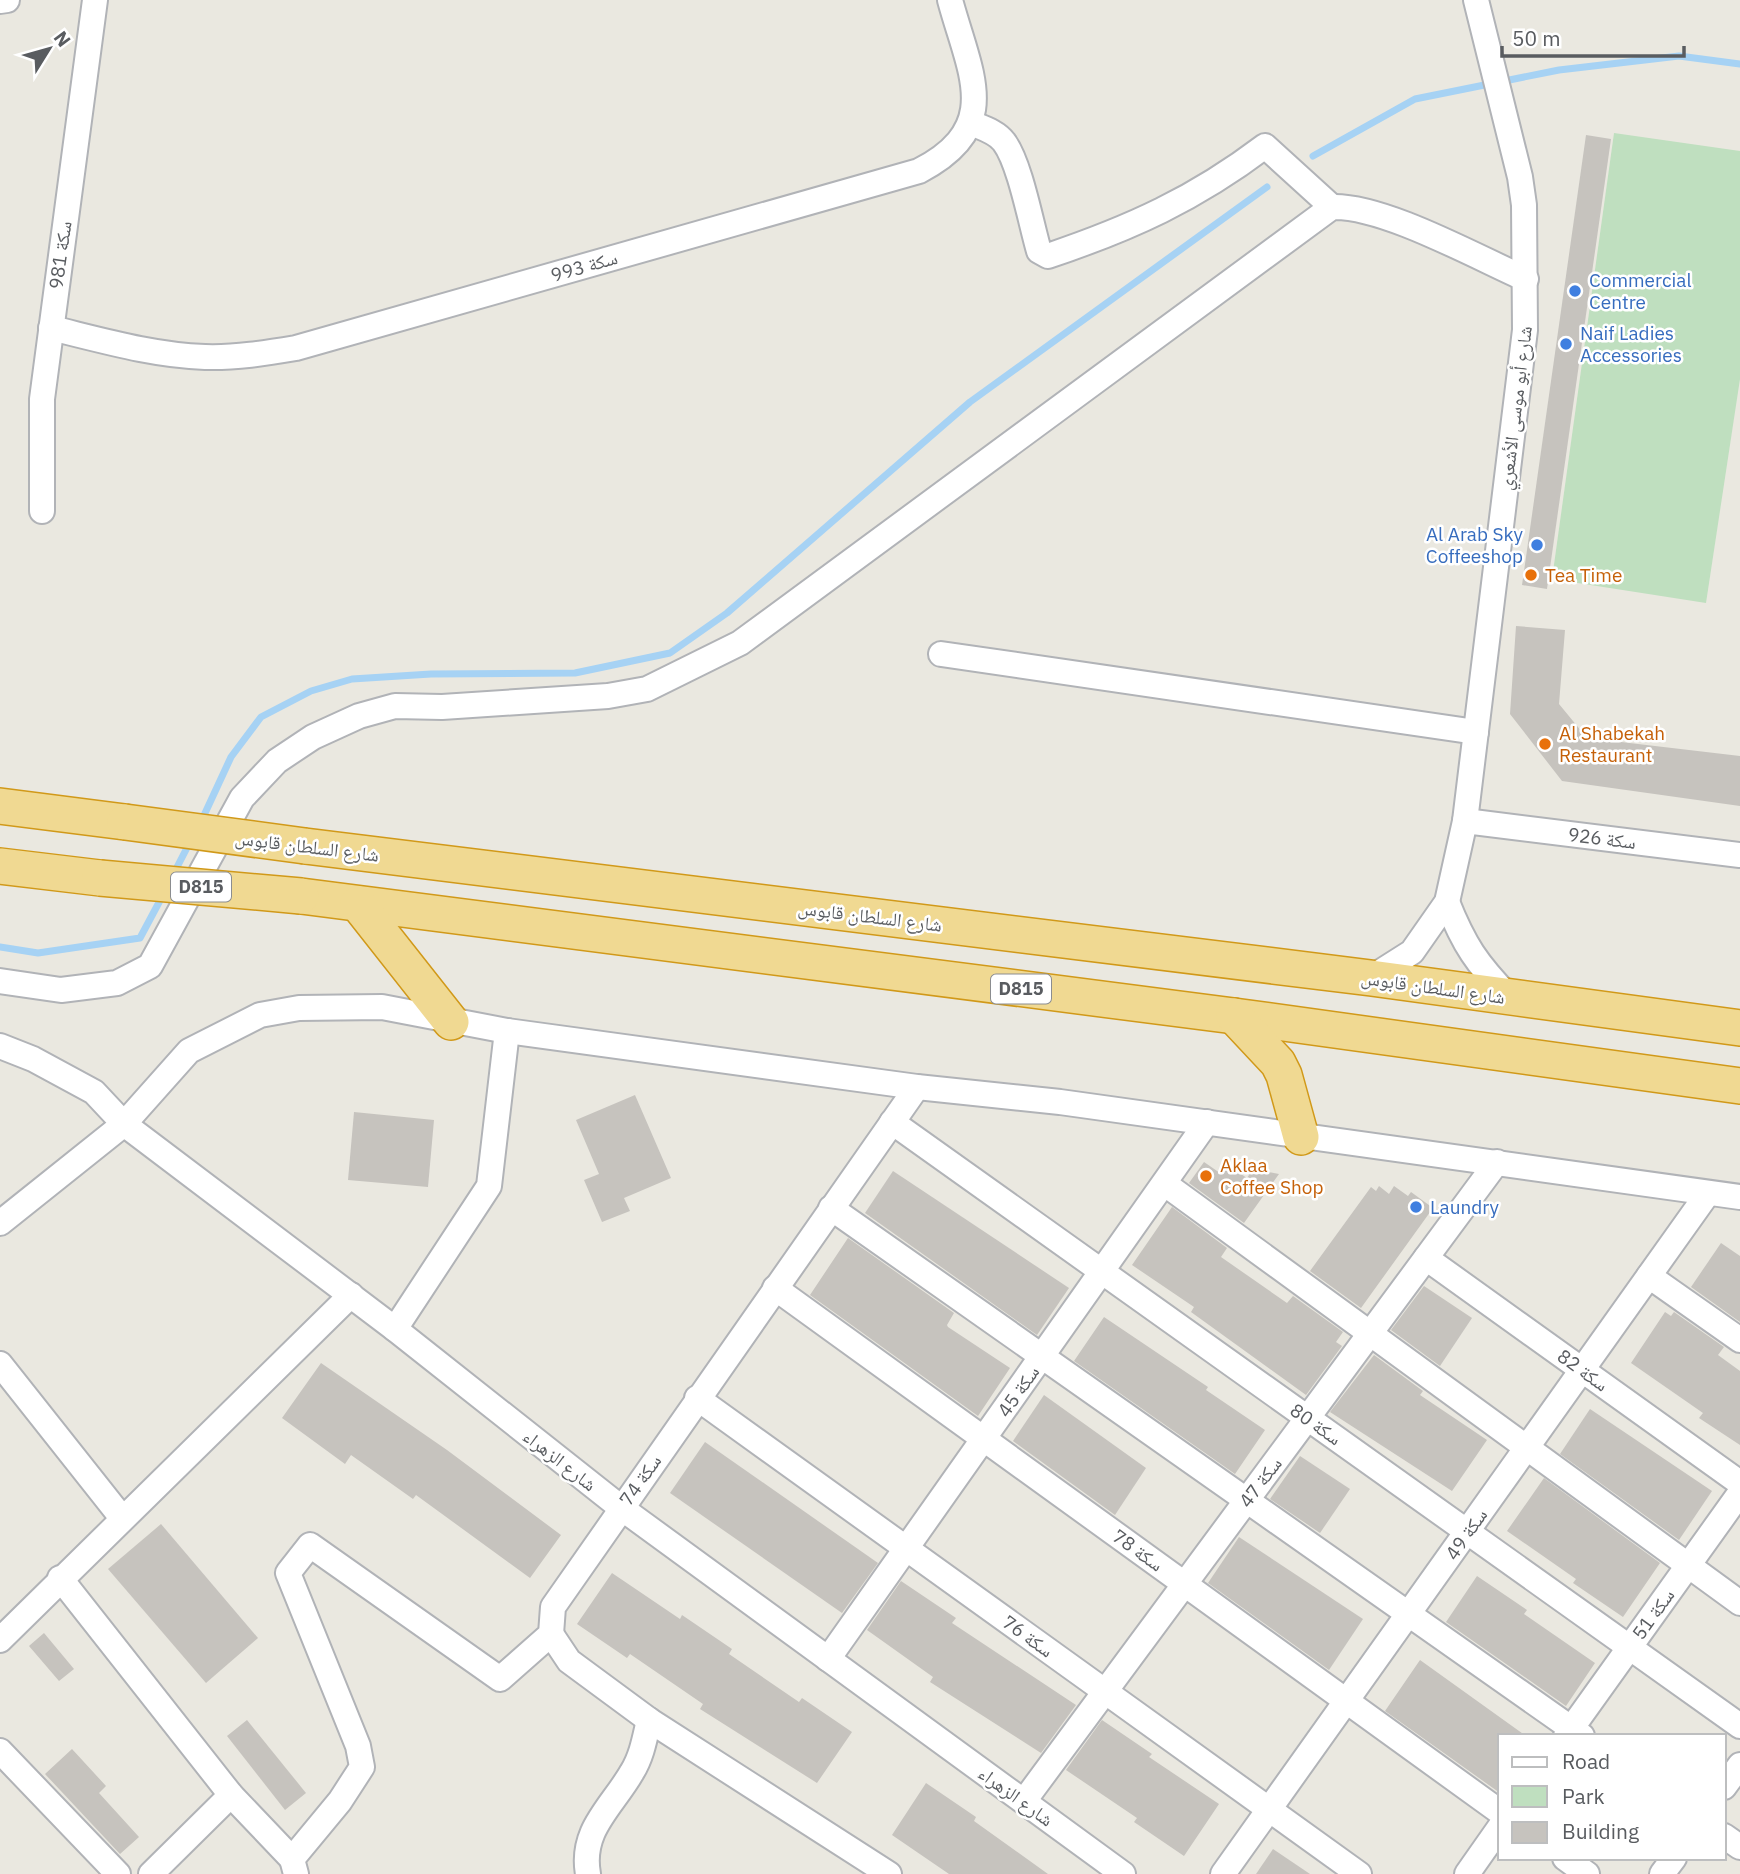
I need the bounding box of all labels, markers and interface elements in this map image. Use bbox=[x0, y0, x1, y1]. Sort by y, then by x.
north arrow bbox=[14, 14, 84, 84]
scale bar bbox=[1502, 14, 1684, 58]
text: 50 m bbox=[1512, 24, 1561, 52]
text: N bbox=[49, 26, 76, 51]
street label: سكة 981 bbox=[43, 219, 77, 291]
street label: سكة 993 bbox=[548, 245, 620, 287]
place label: Commercial Centre bbox=[1589, 268, 1692, 314]
marker: Commercial Centre bbox=[1567, 283, 1583, 299]
place label: Naif Ladies Accessories bbox=[1580, 321, 1682, 367]
street label: شارع أبو موسى الأشعري bbox=[1493, 324, 1541, 492]
marker: Naif Ladies Accessories bbox=[1558, 336, 1574, 352]
place label: Al Arab Sky Coffeeshop bbox=[1426, 522, 1524, 568]
marker: Al Arab Sky Coffeeshop bbox=[1529, 537, 1545, 553]
place label: Tea Time bbox=[1545, 563, 1622, 587]
marker: Tea Time bbox=[1523, 567, 1539, 583]
place label: Al Shabekah Restaurant bbox=[1559, 721, 1665, 767]
marker: Al Shabekah Restaurant bbox=[1537, 736, 1553, 752]
street label: سكة 926 bbox=[1567, 822, 1637, 854]
street label: شارع السلطان قابوس bbox=[234, 825, 380, 867]
road number: D815 bbox=[171, 872, 231, 902]
street label: شارع السلطان قابوس bbox=[797, 895, 943, 937]
street label: شارع السلطان قابوس bbox=[1360, 965, 1506, 1009]
road number: D815 bbox=[991, 974, 1051, 1004]
place label: Aklaa Coffee Shop bbox=[1220, 1153, 1323, 1199]
marker: Aklaa Coffee Shop bbox=[1198, 1168, 1214, 1184]
place label: Laundry bbox=[1430, 1195, 1499, 1219]
marker: Laundry bbox=[1408, 1199, 1424, 1215]
street label: سكة 82 bbox=[1553, 1344, 1613, 1396]
street label: سكة 45 bbox=[992, 1361, 1044, 1421]
street label: سكة 80 bbox=[1286, 1398, 1346, 1450]
street label: شارع الزهراء bbox=[518, 1424, 602, 1496]
street label: سكة 74 bbox=[614, 1450, 666, 1510]
street label: سكة 47 bbox=[1233, 1452, 1287, 1512]
street label: سكة 49 bbox=[1440, 1504, 1492, 1564]
street label: سكة 78 bbox=[1108, 1524, 1168, 1576]
street label: سكة 51 bbox=[1627, 1584, 1679, 1644]
street label: سكة 76 bbox=[998, 1610, 1058, 1662]
legend bbox=[1498, 1734, 1726, 1860]
text: Road bbox=[1562, 1747, 1610, 1775]
street label: شارع الزهراء bbox=[974, 1761, 1058, 1831]
text: Park bbox=[1562, 1782, 1605, 1810]
text: Building bbox=[1562, 1817, 1639, 1845]

